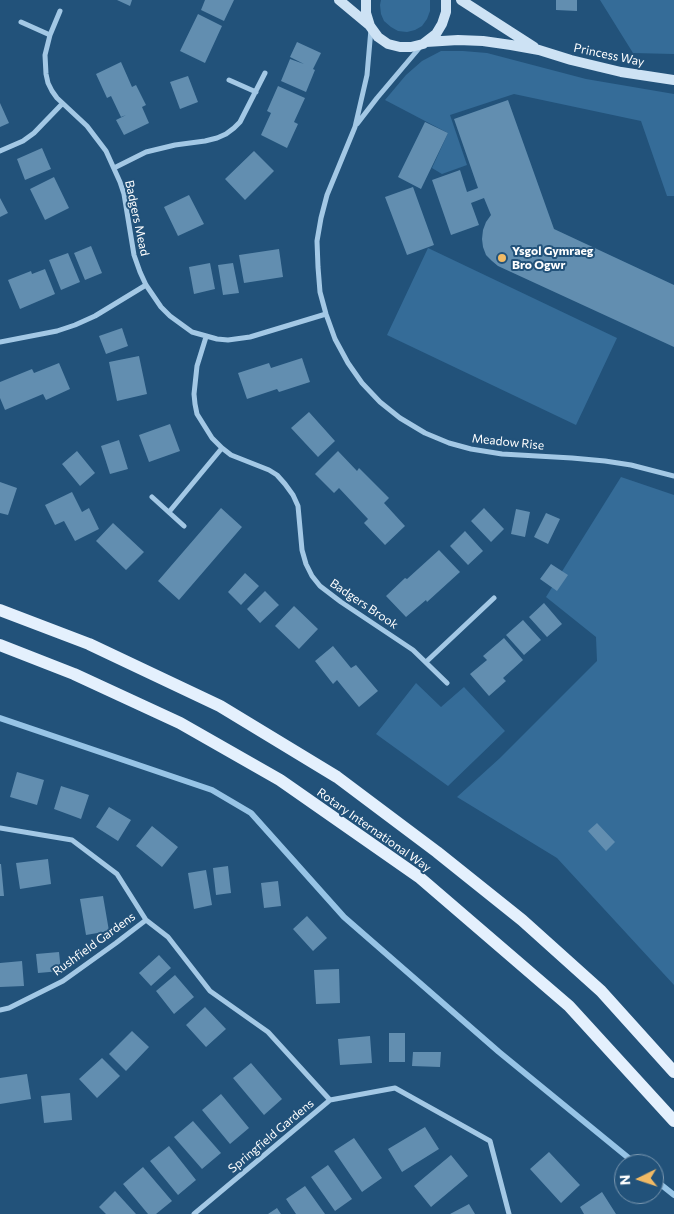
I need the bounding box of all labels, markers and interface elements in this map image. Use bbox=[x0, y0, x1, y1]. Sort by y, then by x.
street label: Princess Way bbox=[572, 41, 646, 69]
street label: Badgers Mead bbox=[122, 179, 152, 257]
place label: Ysgol Gymraeg Bro Ogwr bbox=[512, 244, 593, 272]
marker: Ysgol Gymraeg Bro Ogwr bbox=[496, 252, 508, 264]
street label: Meadow Rise bbox=[471, 431, 545, 453]
street label: Badgers Brook bbox=[327, 576, 401, 632]
street label: Rotary International Way bbox=[314, 785, 434, 875]
street label: Rushfield Gardens bbox=[50, 909, 138, 979]
street label: Springfield Gardens bbox=[225, 1096, 317, 1176]
north arrow bbox=[614, 1154, 664, 1204]
text: N bbox=[616, 1174, 633, 1186]

